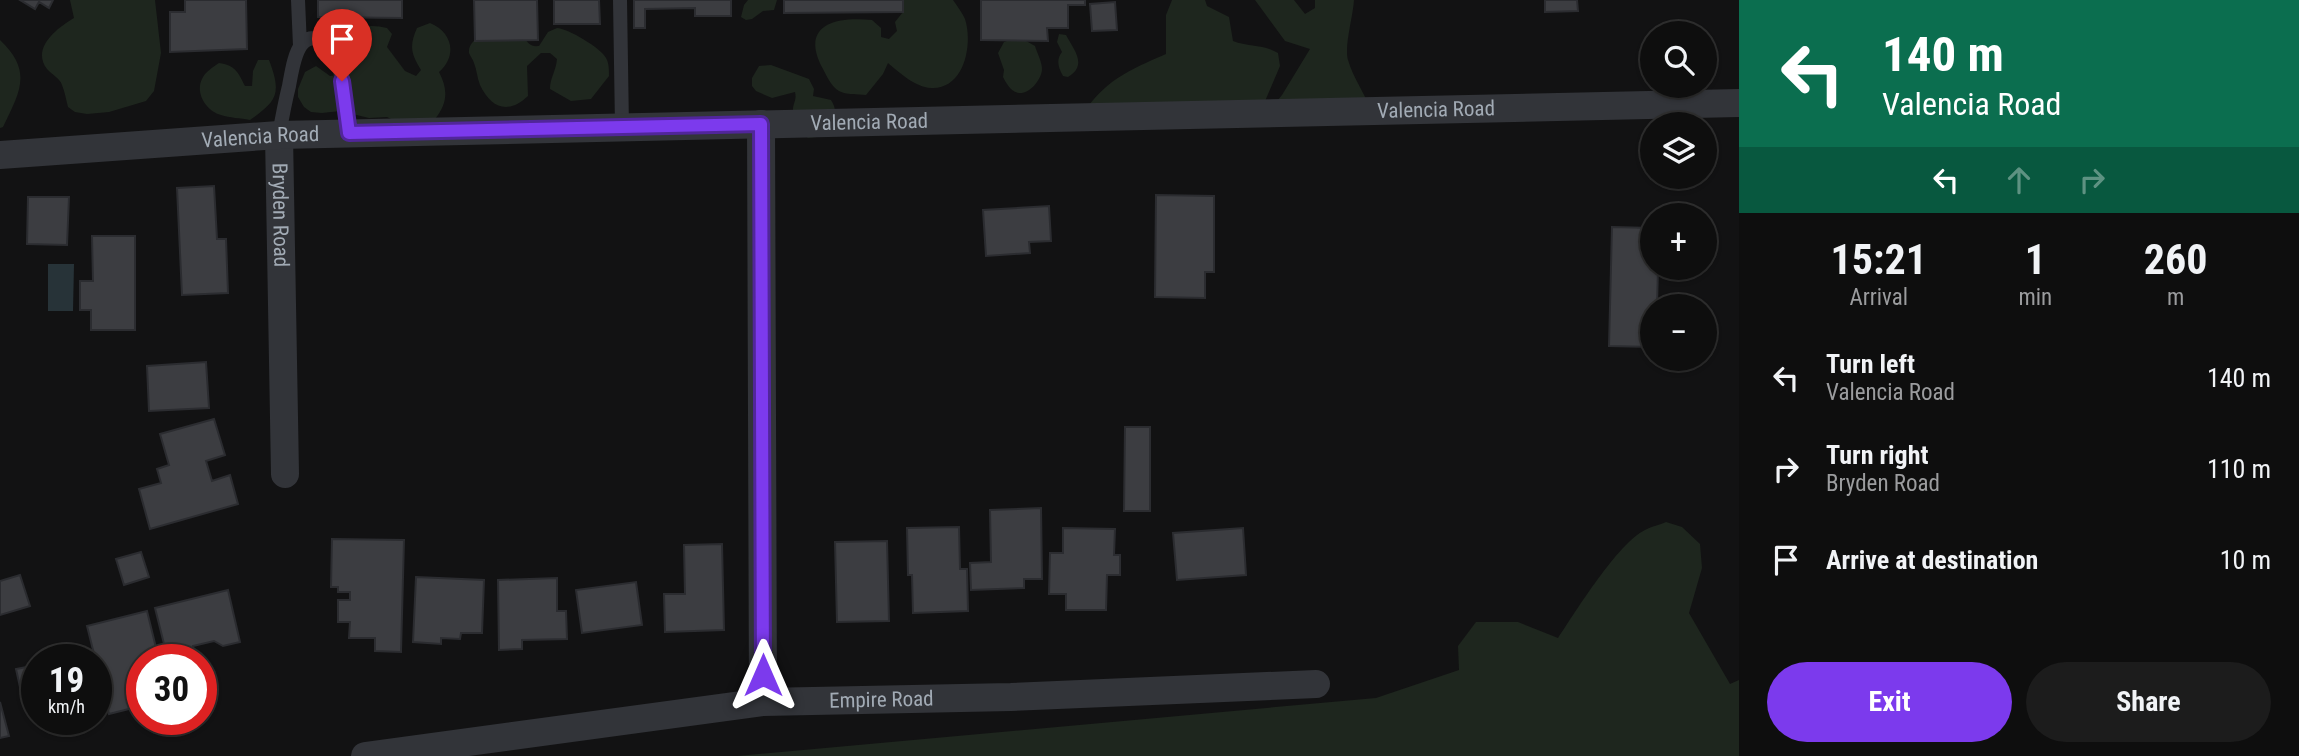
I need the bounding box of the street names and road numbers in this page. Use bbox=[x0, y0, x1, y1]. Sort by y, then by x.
street label: Valencia Road bbox=[1377, 96, 1495, 123]
street label: Valencia Road bbox=[810, 109, 928, 135]
street label: Valencia Road bbox=[201, 122, 319, 153]
street label: Bryden Road bbox=[267, 163, 293, 267]
street label: Empire Road bbox=[829, 687, 934, 713]

